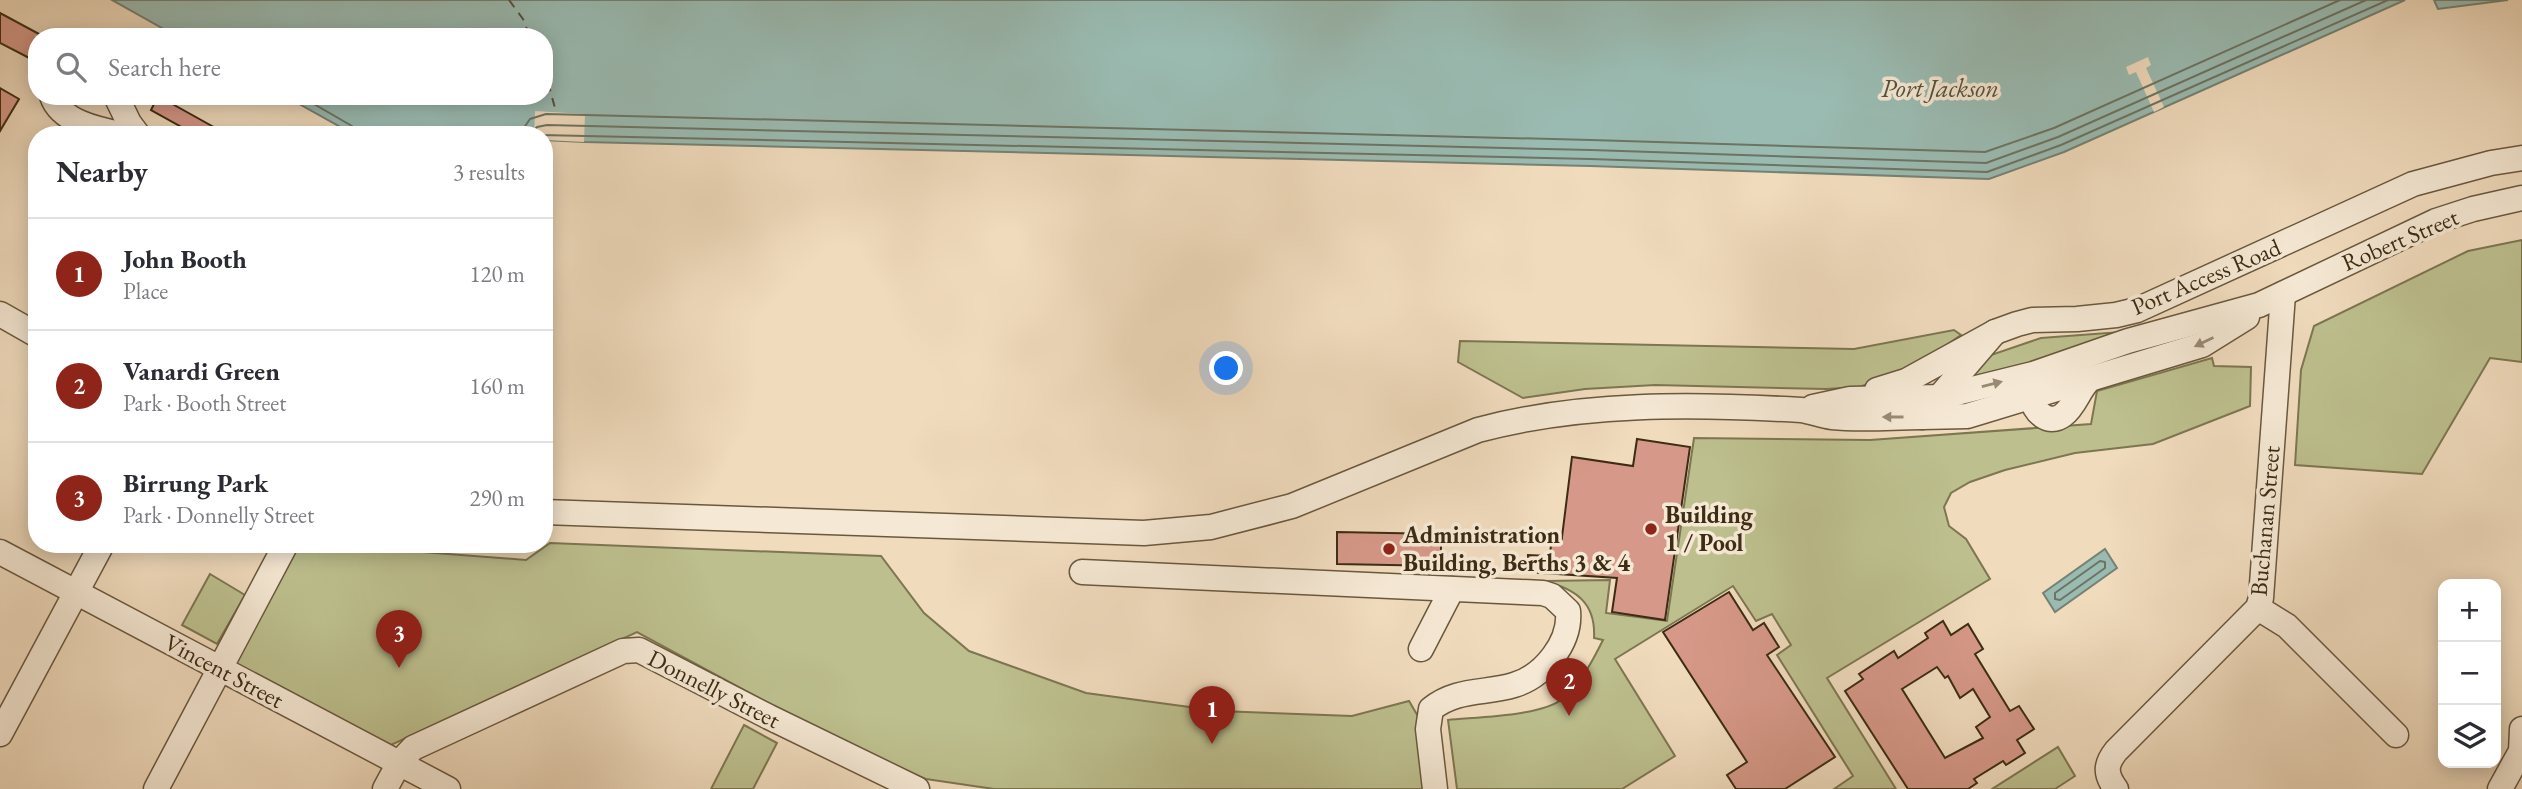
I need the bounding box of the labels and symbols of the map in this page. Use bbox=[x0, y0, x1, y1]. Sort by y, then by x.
water label: Port Jackson bbox=[1881, 71, 1999, 105]
street label: Robert Street bbox=[2337, 201, 2463, 278]
street label: Port Access Road bbox=[2126, 231, 2286, 322]
one-way arrow bbox=[2194, 336, 2214, 348]
your location bbox=[1209, 351, 1243, 385]
one-way arrow bbox=[1981, 378, 2003, 389]
one-way arrow bbox=[1881, 411, 1903, 423]
street label: Buchanan Street bbox=[2242, 444, 2287, 597]
place label: Building 1 / Pool bbox=[1665, 499, 1754, 558]
place label: Administration Building, Berths 3 & 4 bbox=[1402, 519, 1630, 579]
marker: Building 1 / Pool bbox=[1643, 521, 1659, 537]
marker: Administration Building, Berths 3 & 4 bbox=[1381, 541, 1397, 557]
pin: 3 bbox=[376, 610, 422, 668]
street label: Vincent Street bbox=[159, 626, 290, 715]
street label: Donnelly Street bbox=[643, 642, 786, 735]
pin: 2 bbox=[1546, 658, 1592, 716]
pin: 1 bbox=[1189, 686, 1235, 744]

